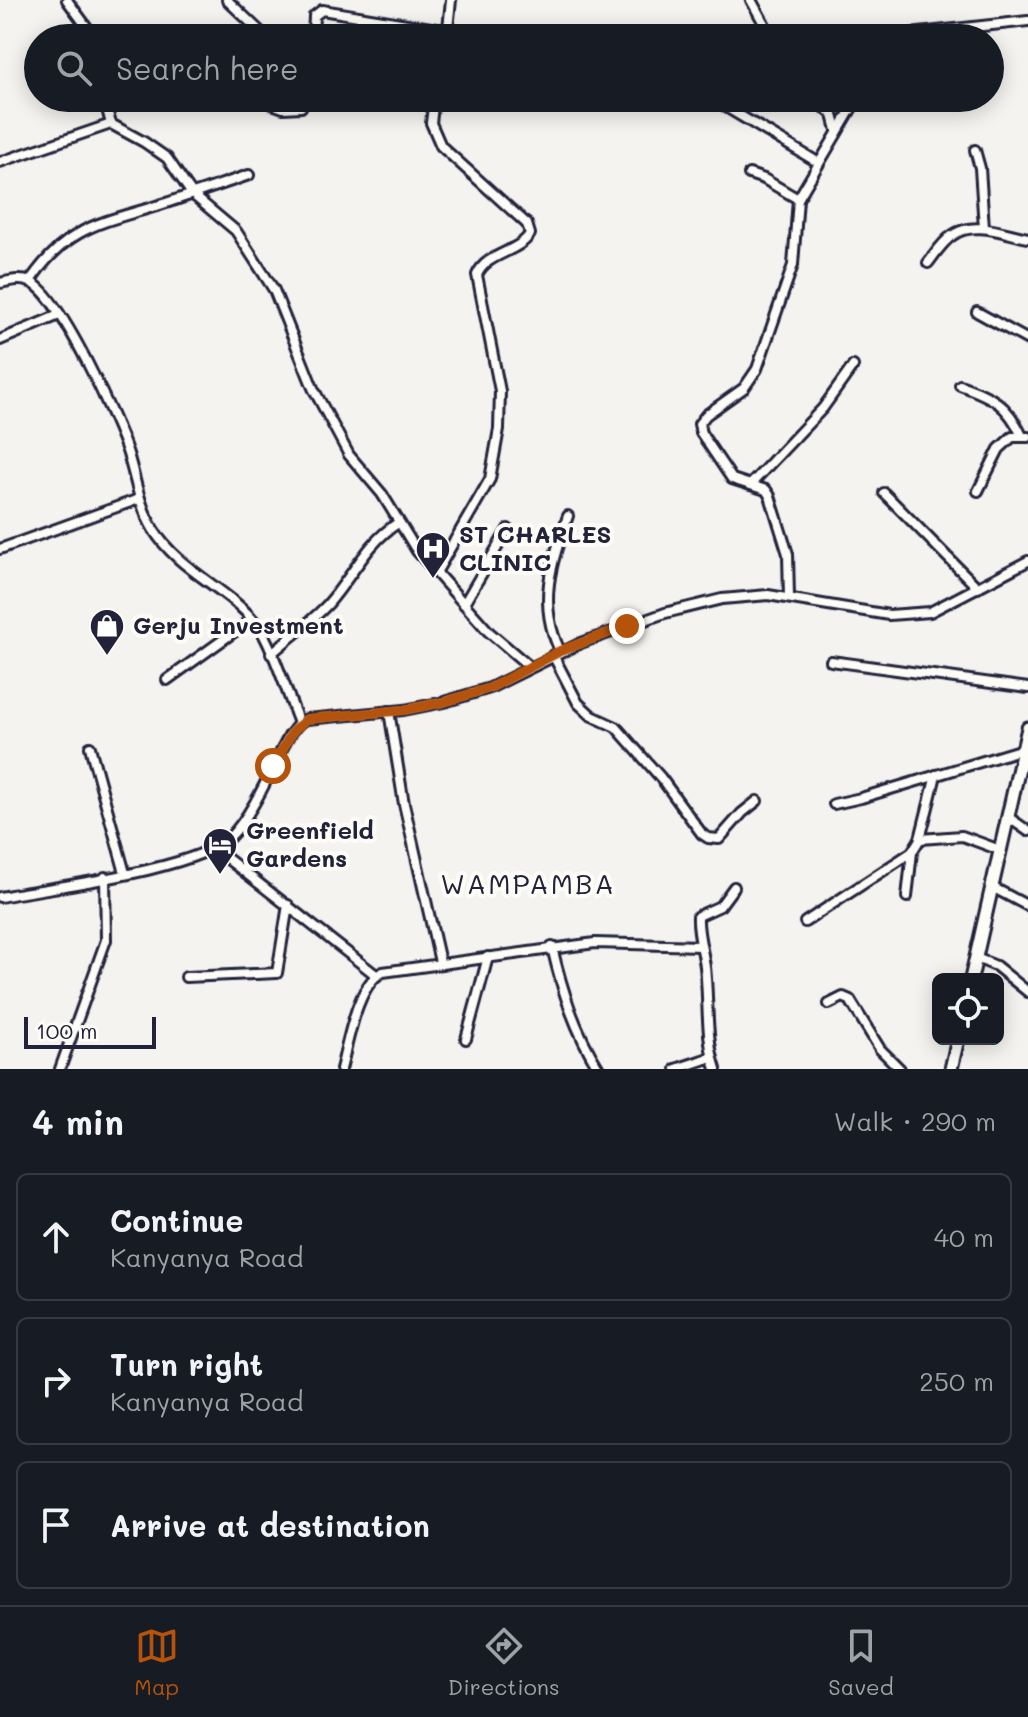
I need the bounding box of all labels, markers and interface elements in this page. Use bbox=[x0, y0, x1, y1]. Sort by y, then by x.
search box bbox=[24, 24, 1004, 112]
icon: search bbox=[52, 46, 96, 90]
text: Search here bbox=[116, 48, 299, 88]
place label: ST CHARLES CLINIC bbox=[459, 518, 612, 577]
hospital icon: ST CHARLES CLINIC bbox=[414, 530, 452, 580]
shop icon: Gerju Investment bbox=[88, 607, 126, 657]
route end bbox=[609, 608, 645, 644]
place label: Gerju Investment bbox=[133, 609, 344, 640]
route start bbox=[255, 748, 291, 784]
place label: Greenfield Gardens bbox=[246, 814, 374, 873]
hotel icon: Greenfield Gardens bbox=[201, 826, 239, 876]
district label: WAMPAMBA bbox=[440, 865, 616, 901]
map controls bbox=[932, 973, 1004, 1045]
button: locate bbox=[932, 973, 1004, 1045]
scale bar bbox=[24, 1013, 156, 1049]
text: 100 m bbox=[36, 1016, 98, 1045]
text: 4 min bbox=[32, 1099, 124, 1144]
text: Walk · 290 m bbox=[834, 1104, 996, 1138]
text: Continue bbox=[110, 1200, 243, 1240]
icon: ahead bbox=[34, 1215, 78, 1259]
text: 40 m bbox=[934, 1220, 994, 1254]
text: Kanyanya Road bbox=[110, 1240, 303, 1274]
text: Turn right bbox=[110, 1344, 263, 1384]
icon: right bbox=[34, 1359, 78, 1403]
text: 250 m bbox=[919, 1364, 994, 1398]
text: Kanyanya Road bbox=[110, 1384, 303, 1418]
icon: arrive bbox=[34, 1503, 78, 1547]
text: Arrive at destination bbox=[110, 1505, 430, 1545]
tab: Map bbox=[134, 1624, 179, 1701]
tab: Directions bbox=[448, 1624, 560, 1701]
tab: Saved bbox=[828, 1624, 894, 1701]

